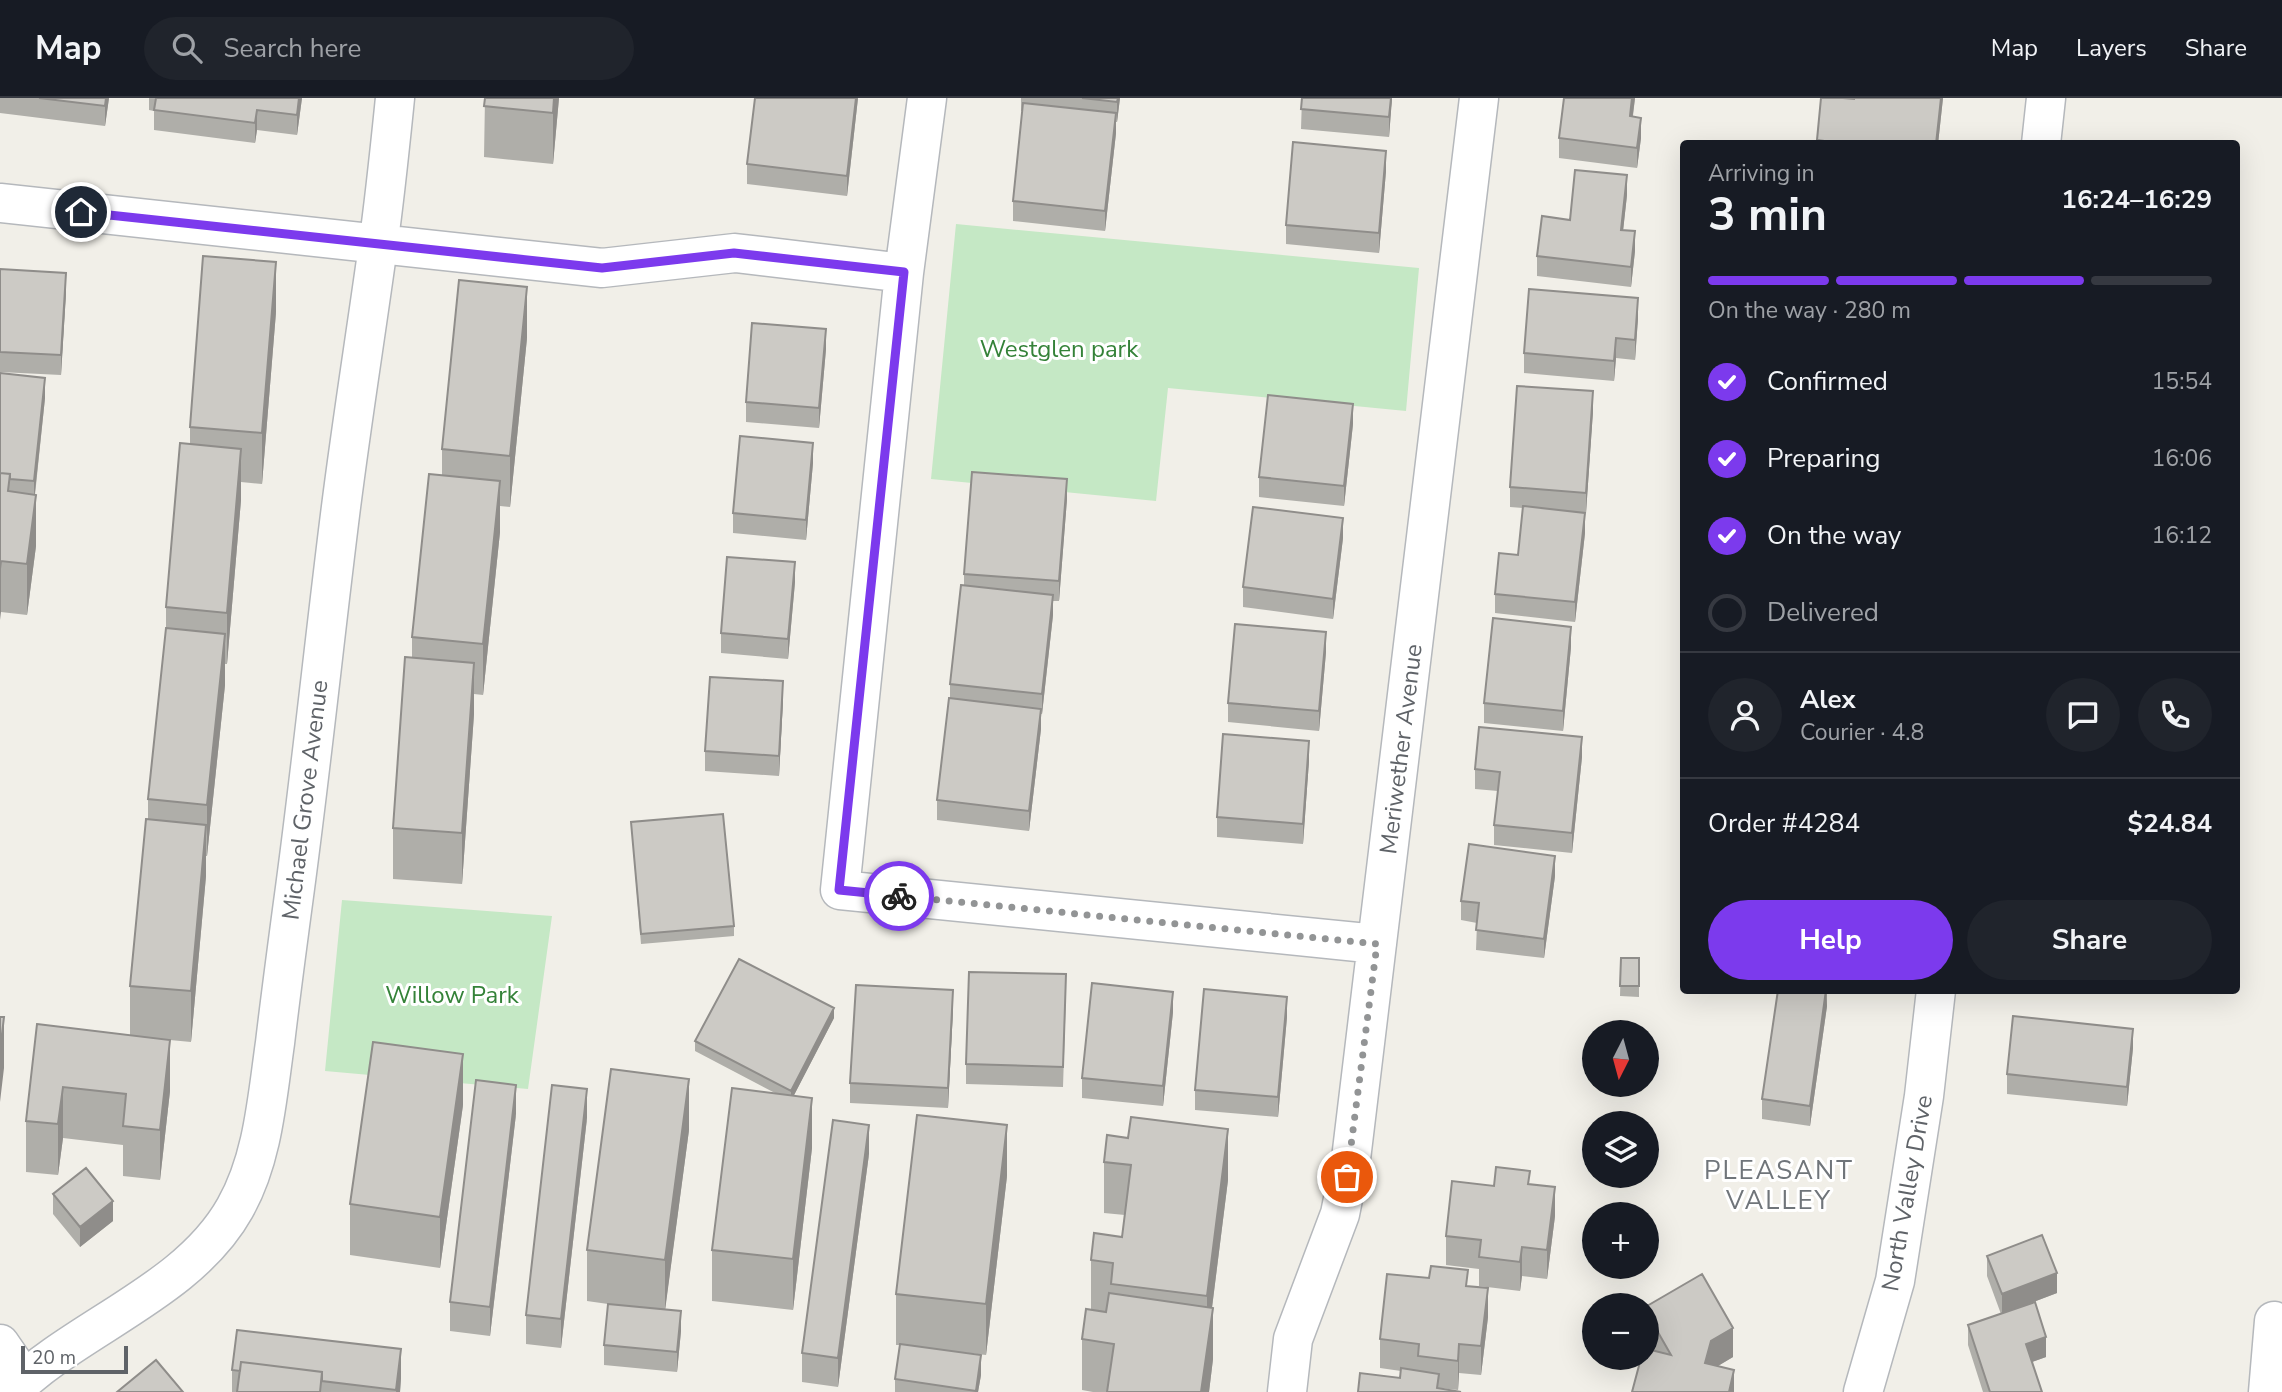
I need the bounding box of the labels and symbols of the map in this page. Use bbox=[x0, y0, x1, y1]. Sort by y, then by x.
pin bbox=[51, 182, 111, 242]
park label: Westglen park bbox=[980, 333, 1139, 365]
street label: Meriwether Avenue bbox=[1372, 642, 1430, 856]
street label: Michael Grove Avenue bbox=[274, 678, 336, 922]
courier bbox=[864, 861, 934, 931]
park label: Willow Park bbox=[385, 979, 520, 1011]
north arrow bbox=[1582, 1020, 1659, 1097]
street label: North Valley Drive bbox=[1874, 1092, 1940, 1294]
pin bbox=[1317, 1147, 1377, 1207]
district label: PLEASANT VALLEY bbox=[1704, 1153, 1854, 1218]
scale bar bbox=[21, 1343, 128, 1375]

